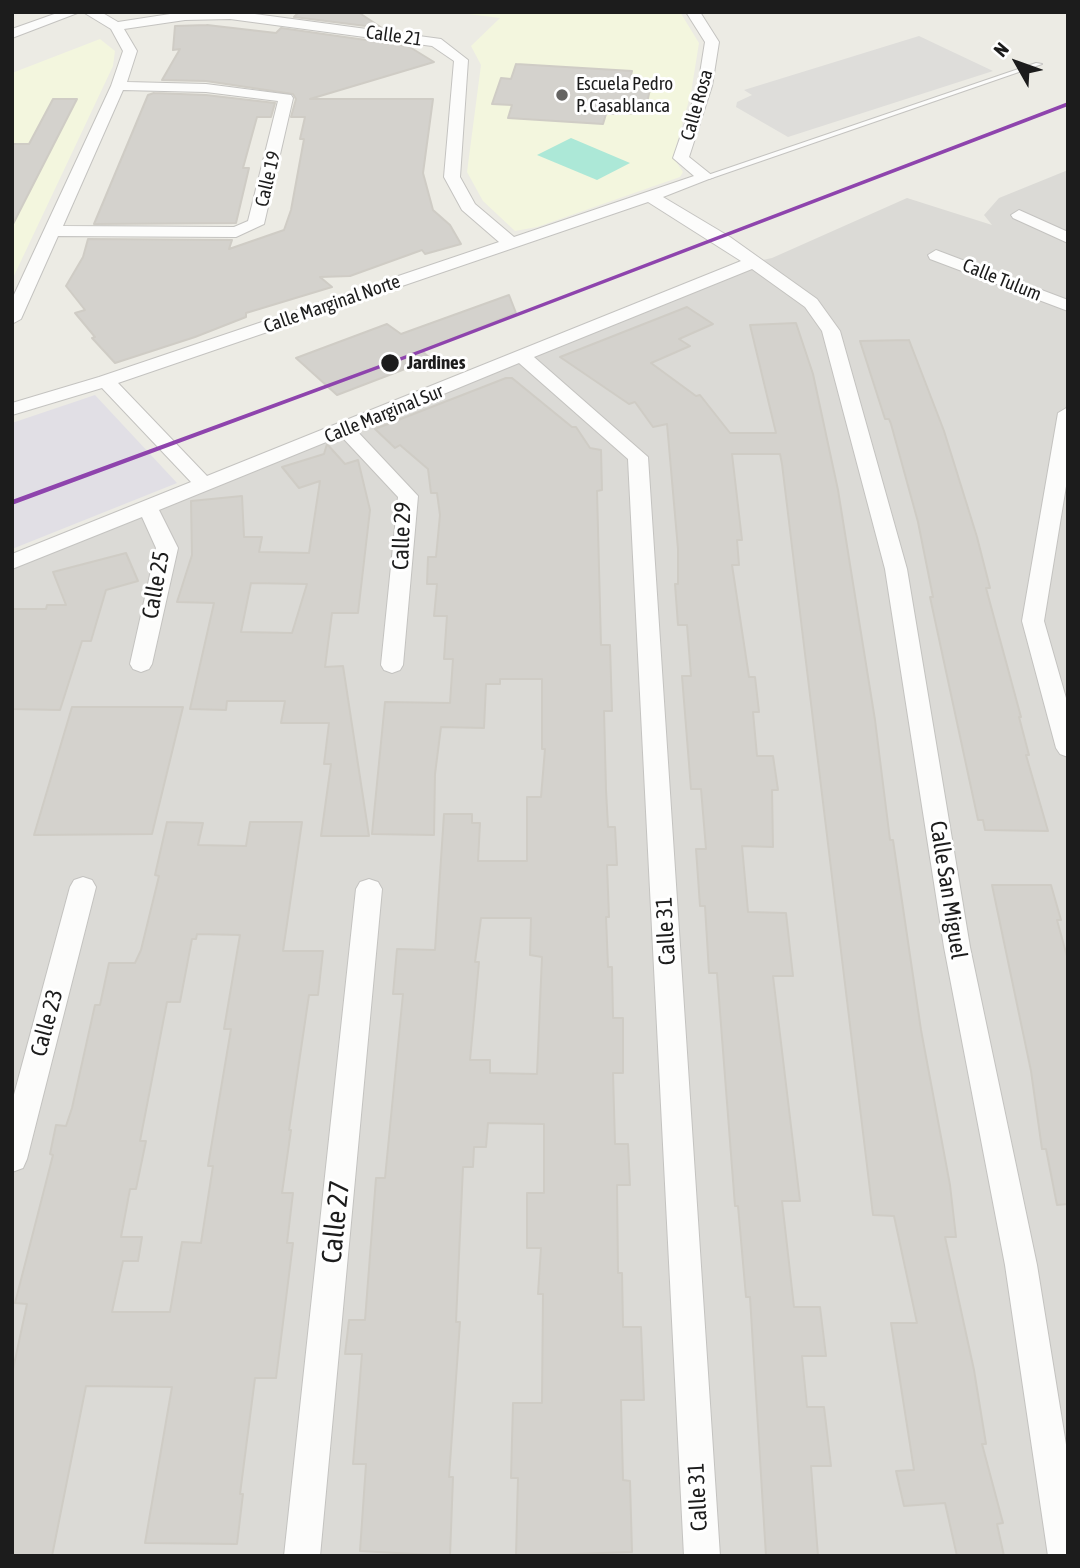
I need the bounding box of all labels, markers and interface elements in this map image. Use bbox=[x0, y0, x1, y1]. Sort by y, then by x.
street label: Calle 21 bbox=[365, 21, 423, 51]
north arrow bbox=[982, 28, 1052, 98]
text: N bbox=[989, 38, 1013, 61]
street label: Calle Rosa bbox=[676, 67, 718, 143]
place label: Escuela Pedro P. Casablanca bbox=[576, 73, 673, 117]
marker: Escuela Pedro P. Casablanca bbox=[554, 87, 570, 103]
street label: Calle 19 bbox=[251, 149, 285, 209]
street label: Calle Tulum bbox=[959, 254, 1045, 306]
street label: Calle Marginal Norte bbox=[261, 270, 403, 338]
marker: Jardines bbox=[379, 352, 401, 374]
place label: Jardines bbox=[407, 352, 465, 374]
street label: Calle Marginal Sur bbox=[321, 380, 447, 448]
street label: Calle 29 bbox=[387, 501, 417, 571]
street label: Calle 25 bbox=[136, 549, 176, 621]
street label: Calle San Miguel bbox=[923, 819, 973, 961]
street label: Calle 31 bbox=[650, 896, 682, 966]
street label: Calle 23 bbox=[25, 986, 69, 1060]
street label: Calle 27 bbox=[315, 1179, 357, 1265]
street label: Calle 31 bbox=[682, 1462, 714, 1532]

